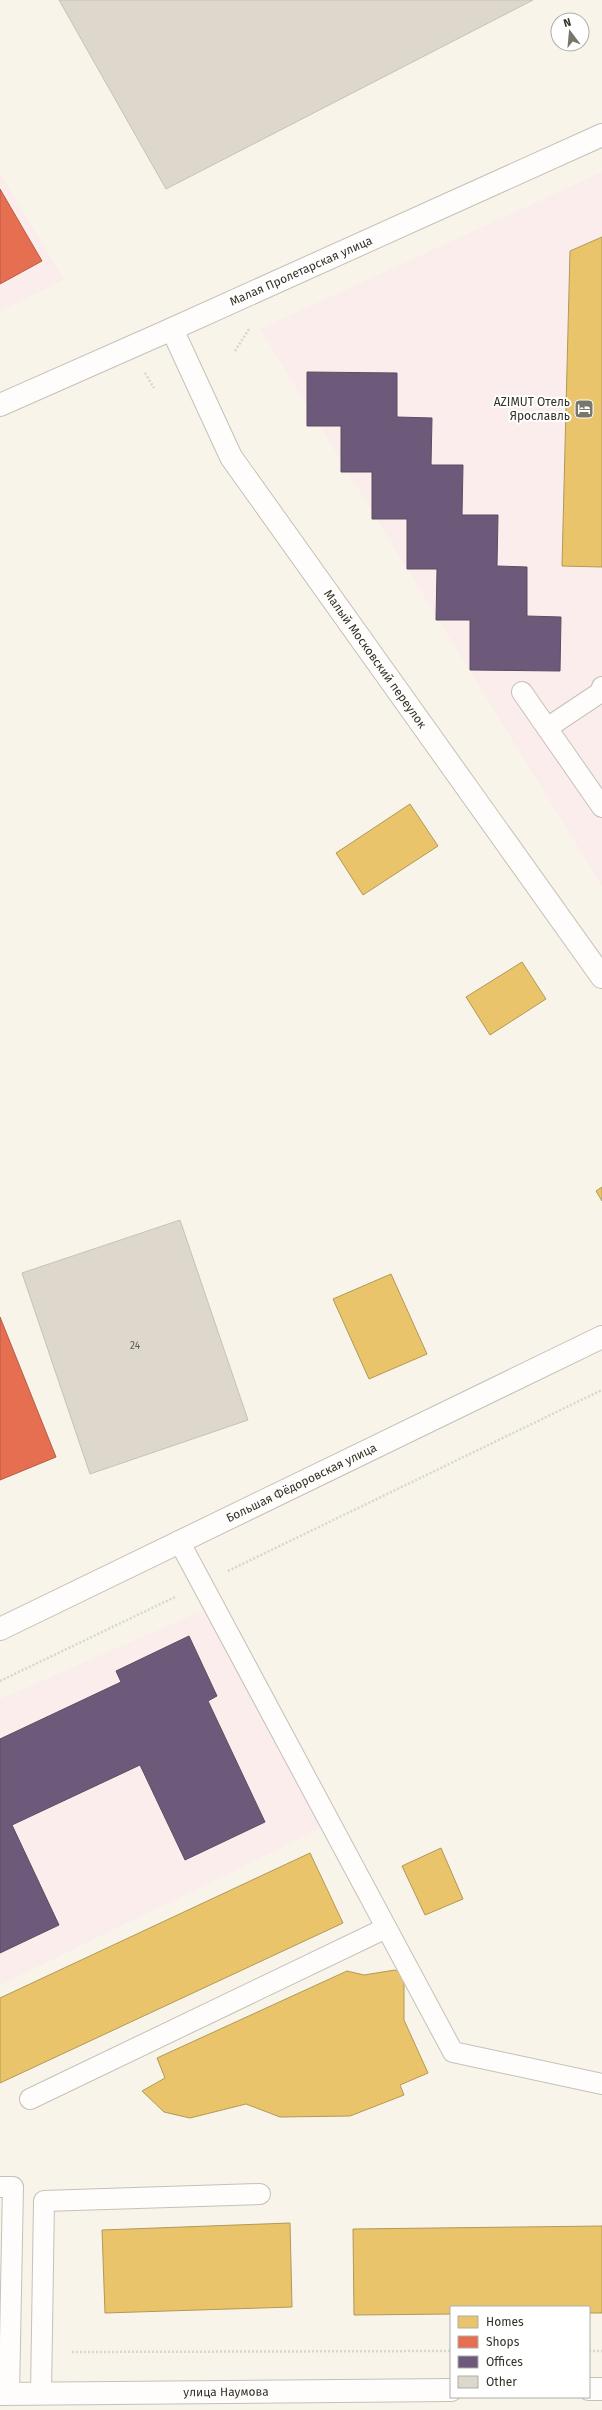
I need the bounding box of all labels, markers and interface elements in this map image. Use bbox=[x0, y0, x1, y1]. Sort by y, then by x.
north arrow bbox=[550, 12, 590, 52]
text: N bbox=[562, 16, 573, 30]
street label: Малая Пролетарская улица bbox=[228, 233, 374, 309]
place label: AZIMUT Отель Ярославль bbox=[494, 395, 570, 423]
hotel icon: AZIMUT Отель Ярославль bbox=[573, 398, 595, 420]
street label: Малый Московский переулок bbox=[321, 587, 430, 732]
house number: 24 bbox=[130, 1340, 141, 1352]
street label: Большая Фёдоровская улица bbox=[224, 1440, 379, 1525]
legend bbox=[450, 2306, 590, 2398]
text: Homes bbox=[486, 2315, 524, 2329]
text: Shops bbox=[486, 2335, 520, 2349]
text: Offices bbox=[486, 2355, 523, 2369]
text: Other bbox=[486, 2375, 517, 2389]
street label: улица Наумова bbox=[183, 2385, 269, 2399]

